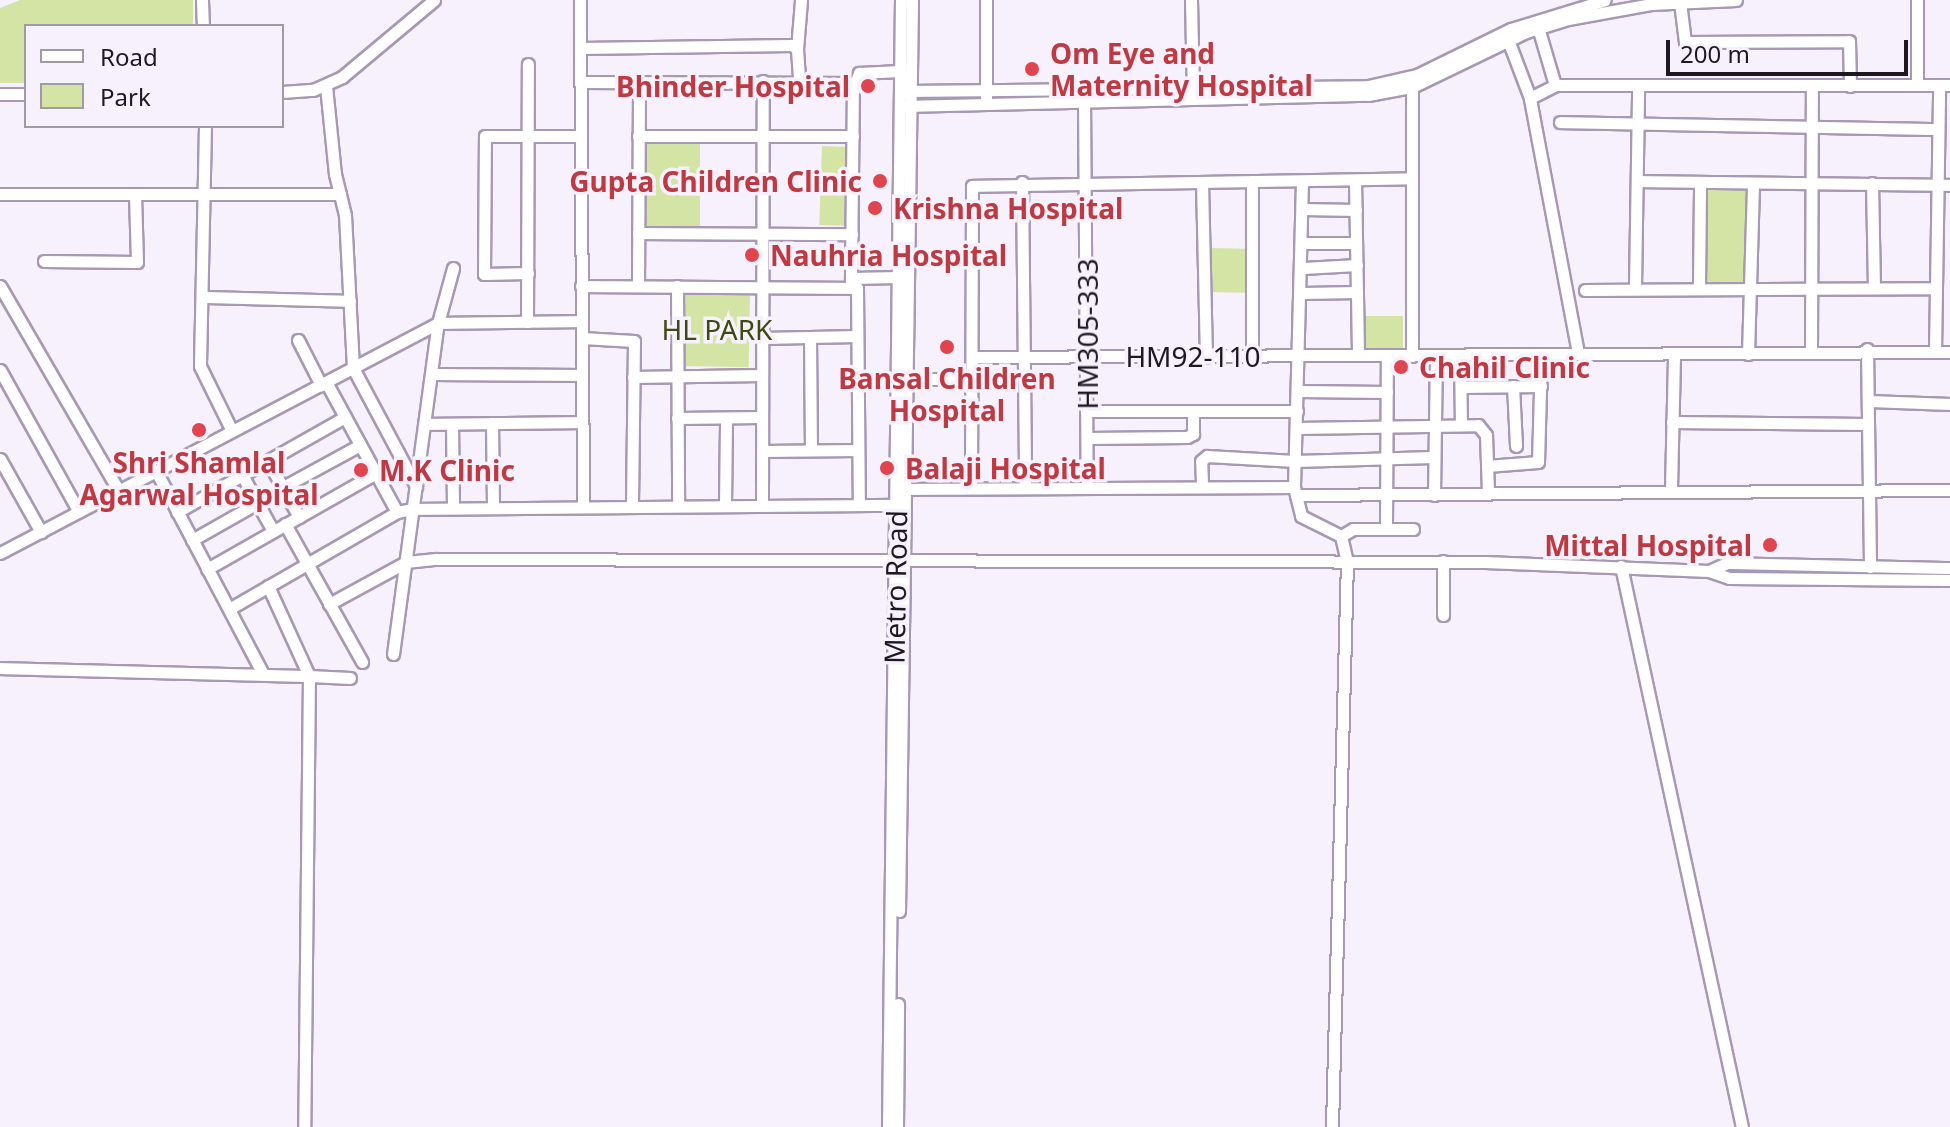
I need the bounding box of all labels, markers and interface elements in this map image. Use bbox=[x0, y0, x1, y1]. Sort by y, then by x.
legend bbox=[24, 24, 284, 128]
scale bar bbox=[1670, 24, 1912, 74]
place label: Om Eye and Maternity Hospital bbox=[1050, 36, 1313, 102]
text: 200 m bbox=[1680, 37, 1750, 70]
text: Road bbox=[100, 40, 158, 73]
marker: Om Eye and Maternity Hospital bbox=[1021, 58, 1043, 80]
place label: Bhinder Hospital bbox=[616, 69, 850, 103]
marker: Bhinder Hospital bbox=[857, 75, 879, 97]
text: Park bbox=[100, 80, 151, 113]
place label: Gupta Children Clinic bbox=[569, 164, 862, 198]
marker: Gupta Children Clinic bbox=[869, 170, 891, 192]
place label: Krishna Hospital bbox=[893, 191, 1123, 225]
marker: Krishna Hospital bbox=[864, 197, 886, 219]
place label: Nauhria Hospital bbox=[770, 238, 1007, 272]
marker: Nauhria Hospital bbox=[741, 244, 763, 266]
street label: HM305-333 bbox=[1070, 258, 1104, 410]
park label: HL PARK bbox=[662, 312, 772, 346]
marker: Bansal Children Hospital bbox=[936, 336, 958, 358]
street label: HM92-110 bbox=[1125, 339, 1261, 373]
place label: Chahil Clinic bbox=[1419, 350, 1590, 384]
marker: Chahil Clinic bbox=[1390, 356, 1412, 378]
place label: Bansal Children Hospital bbox=[838, 361, 1056, 427]
marker: Shri Shamlal Agarwal Hospital bbox=[188, 419, 210, 441]
place label: Shri Shamlal Agarwal Hospital bbox=[79, 445, 319, 511]
place label: Balaji Hospital bbox=[905, 451, 1106, 485]
place label: M.K Clinic bbox=[379, 453, 515, 487]
marker: Balaji Hospital bbox=[876, 457, 898, 479]
marker: M.K Clinic bbox=[350, 459, 372, 481]
street label: Metro Road bbox=[877, 510, 913, 664]
place label: Mittal Hospital bbox=[1544, 528, 1752, 562]
marker: Mittal Hospital bbox=[1759, 534, 1781, 556]

